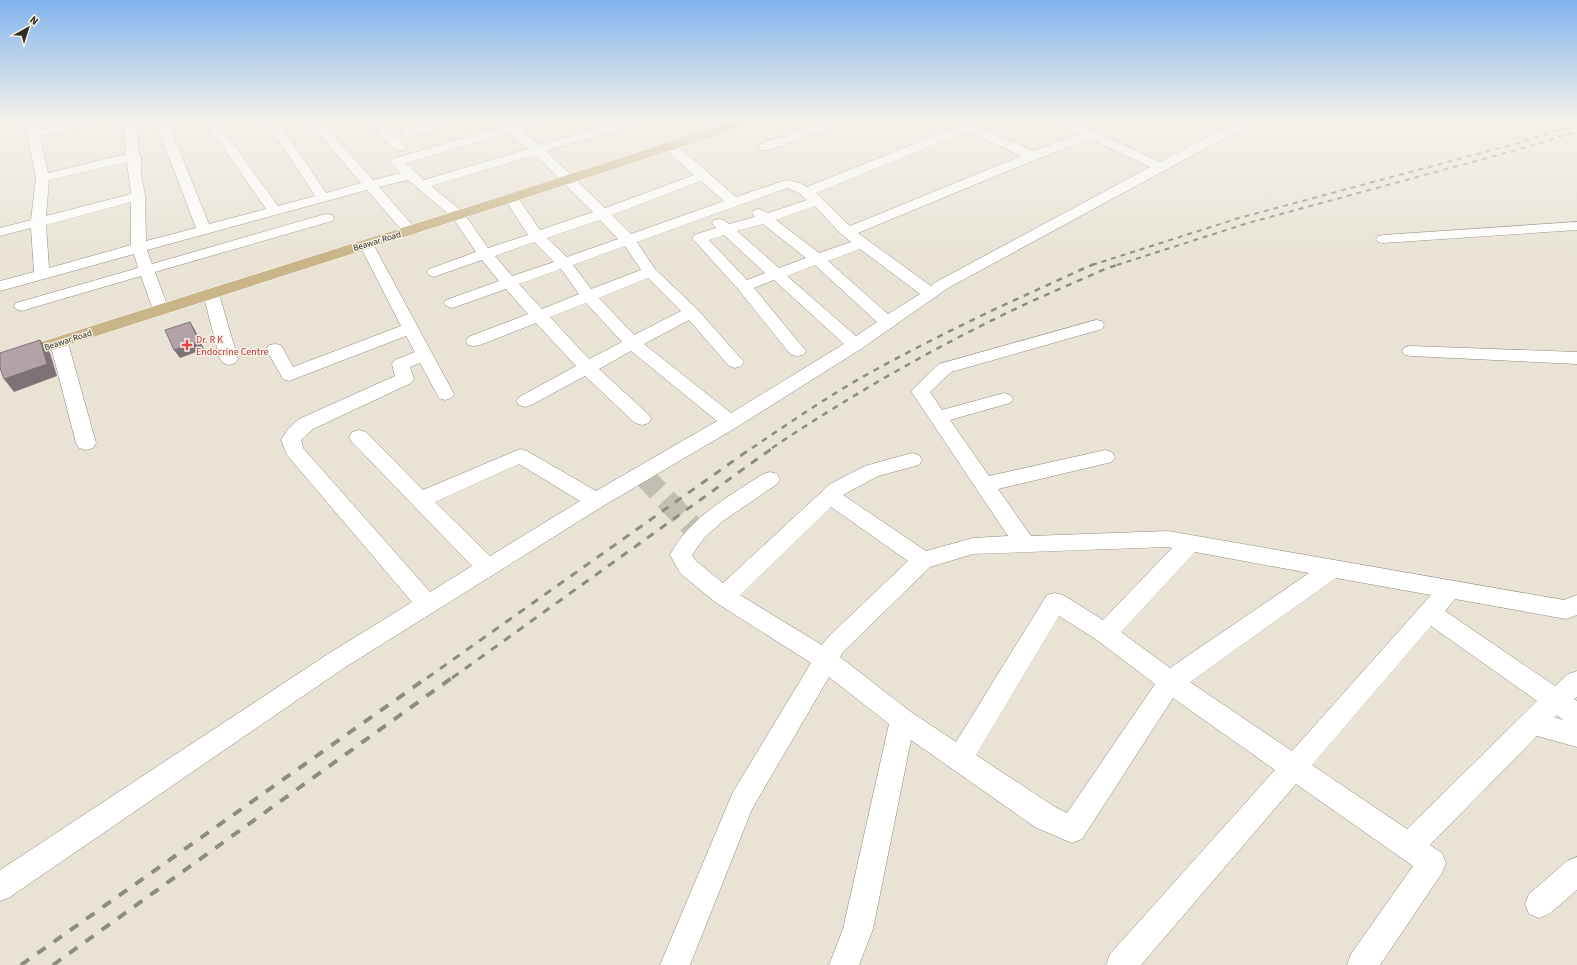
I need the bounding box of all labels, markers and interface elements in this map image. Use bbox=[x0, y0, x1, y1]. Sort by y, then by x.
north arrow bbox=[8, 8, 48, 48]
text: N bbox=[26, 12, 42, 29]
street label: Beawar Road bbox=[352, 228, 403, 255]
street label: Beawar Road bbox=[43, 327, 94, 354]
place label: Dr. R K Endocrine Centre bbox=[196, 333, 269, 359]
marker: Dr. R K Endocrine Centre bbox=[181, 339, 193, 351]

